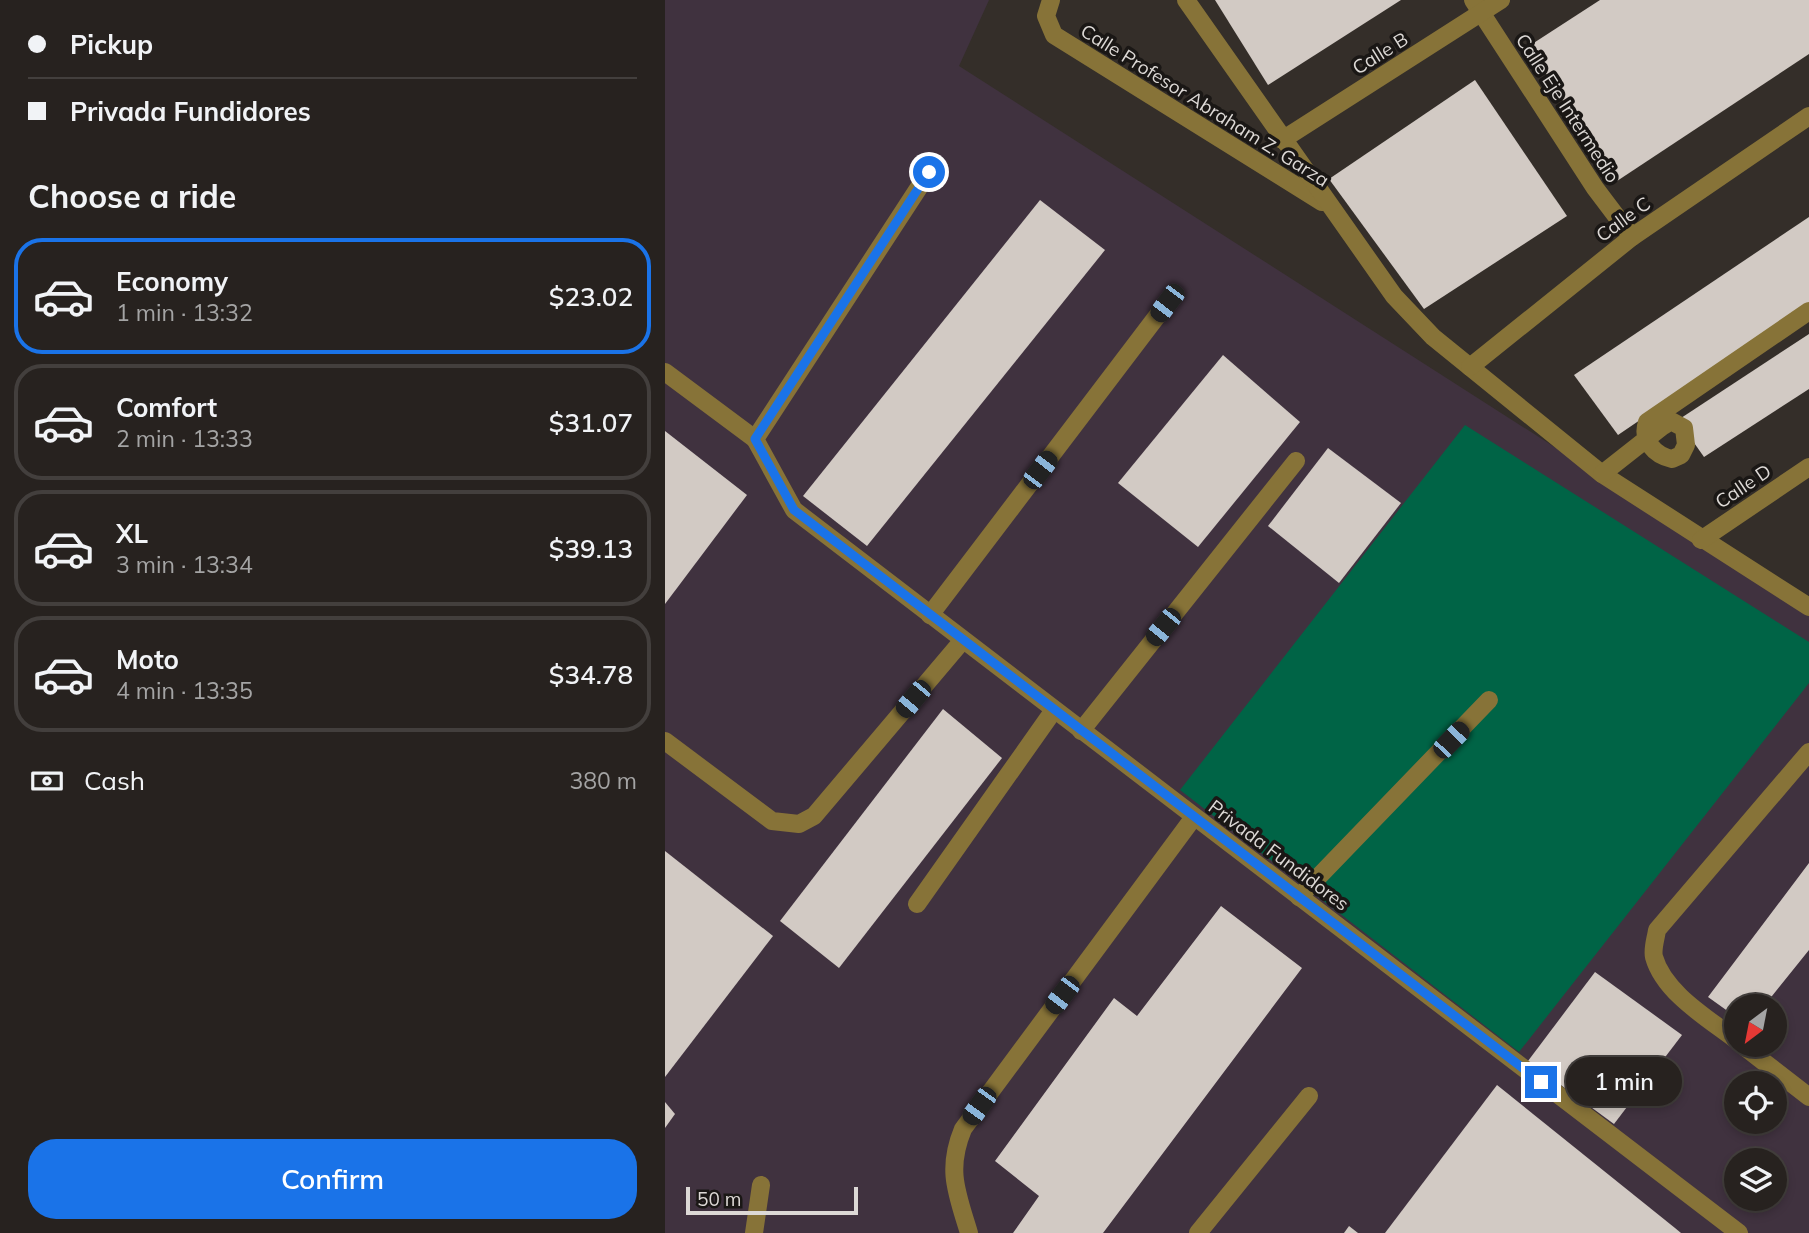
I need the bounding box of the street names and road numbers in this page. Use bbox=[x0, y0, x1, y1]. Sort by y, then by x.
street label: Calle Profesor Abraham Z. Garza bbox=[1076, 18, 1334, 192]
street label: Calle B bbox=[1348, 27, 1412, 79]
street label: Calle Eje Intermedio bbox=[1511, 29, 1625, 187]
street label: Calle C bbox=[1591, 191, 1655, 247]
street label: Calle D bbox=[1710, 459, 1776, 513]
street label: Privada Fundidores bbox=[1204, 794, 1354, 916]

